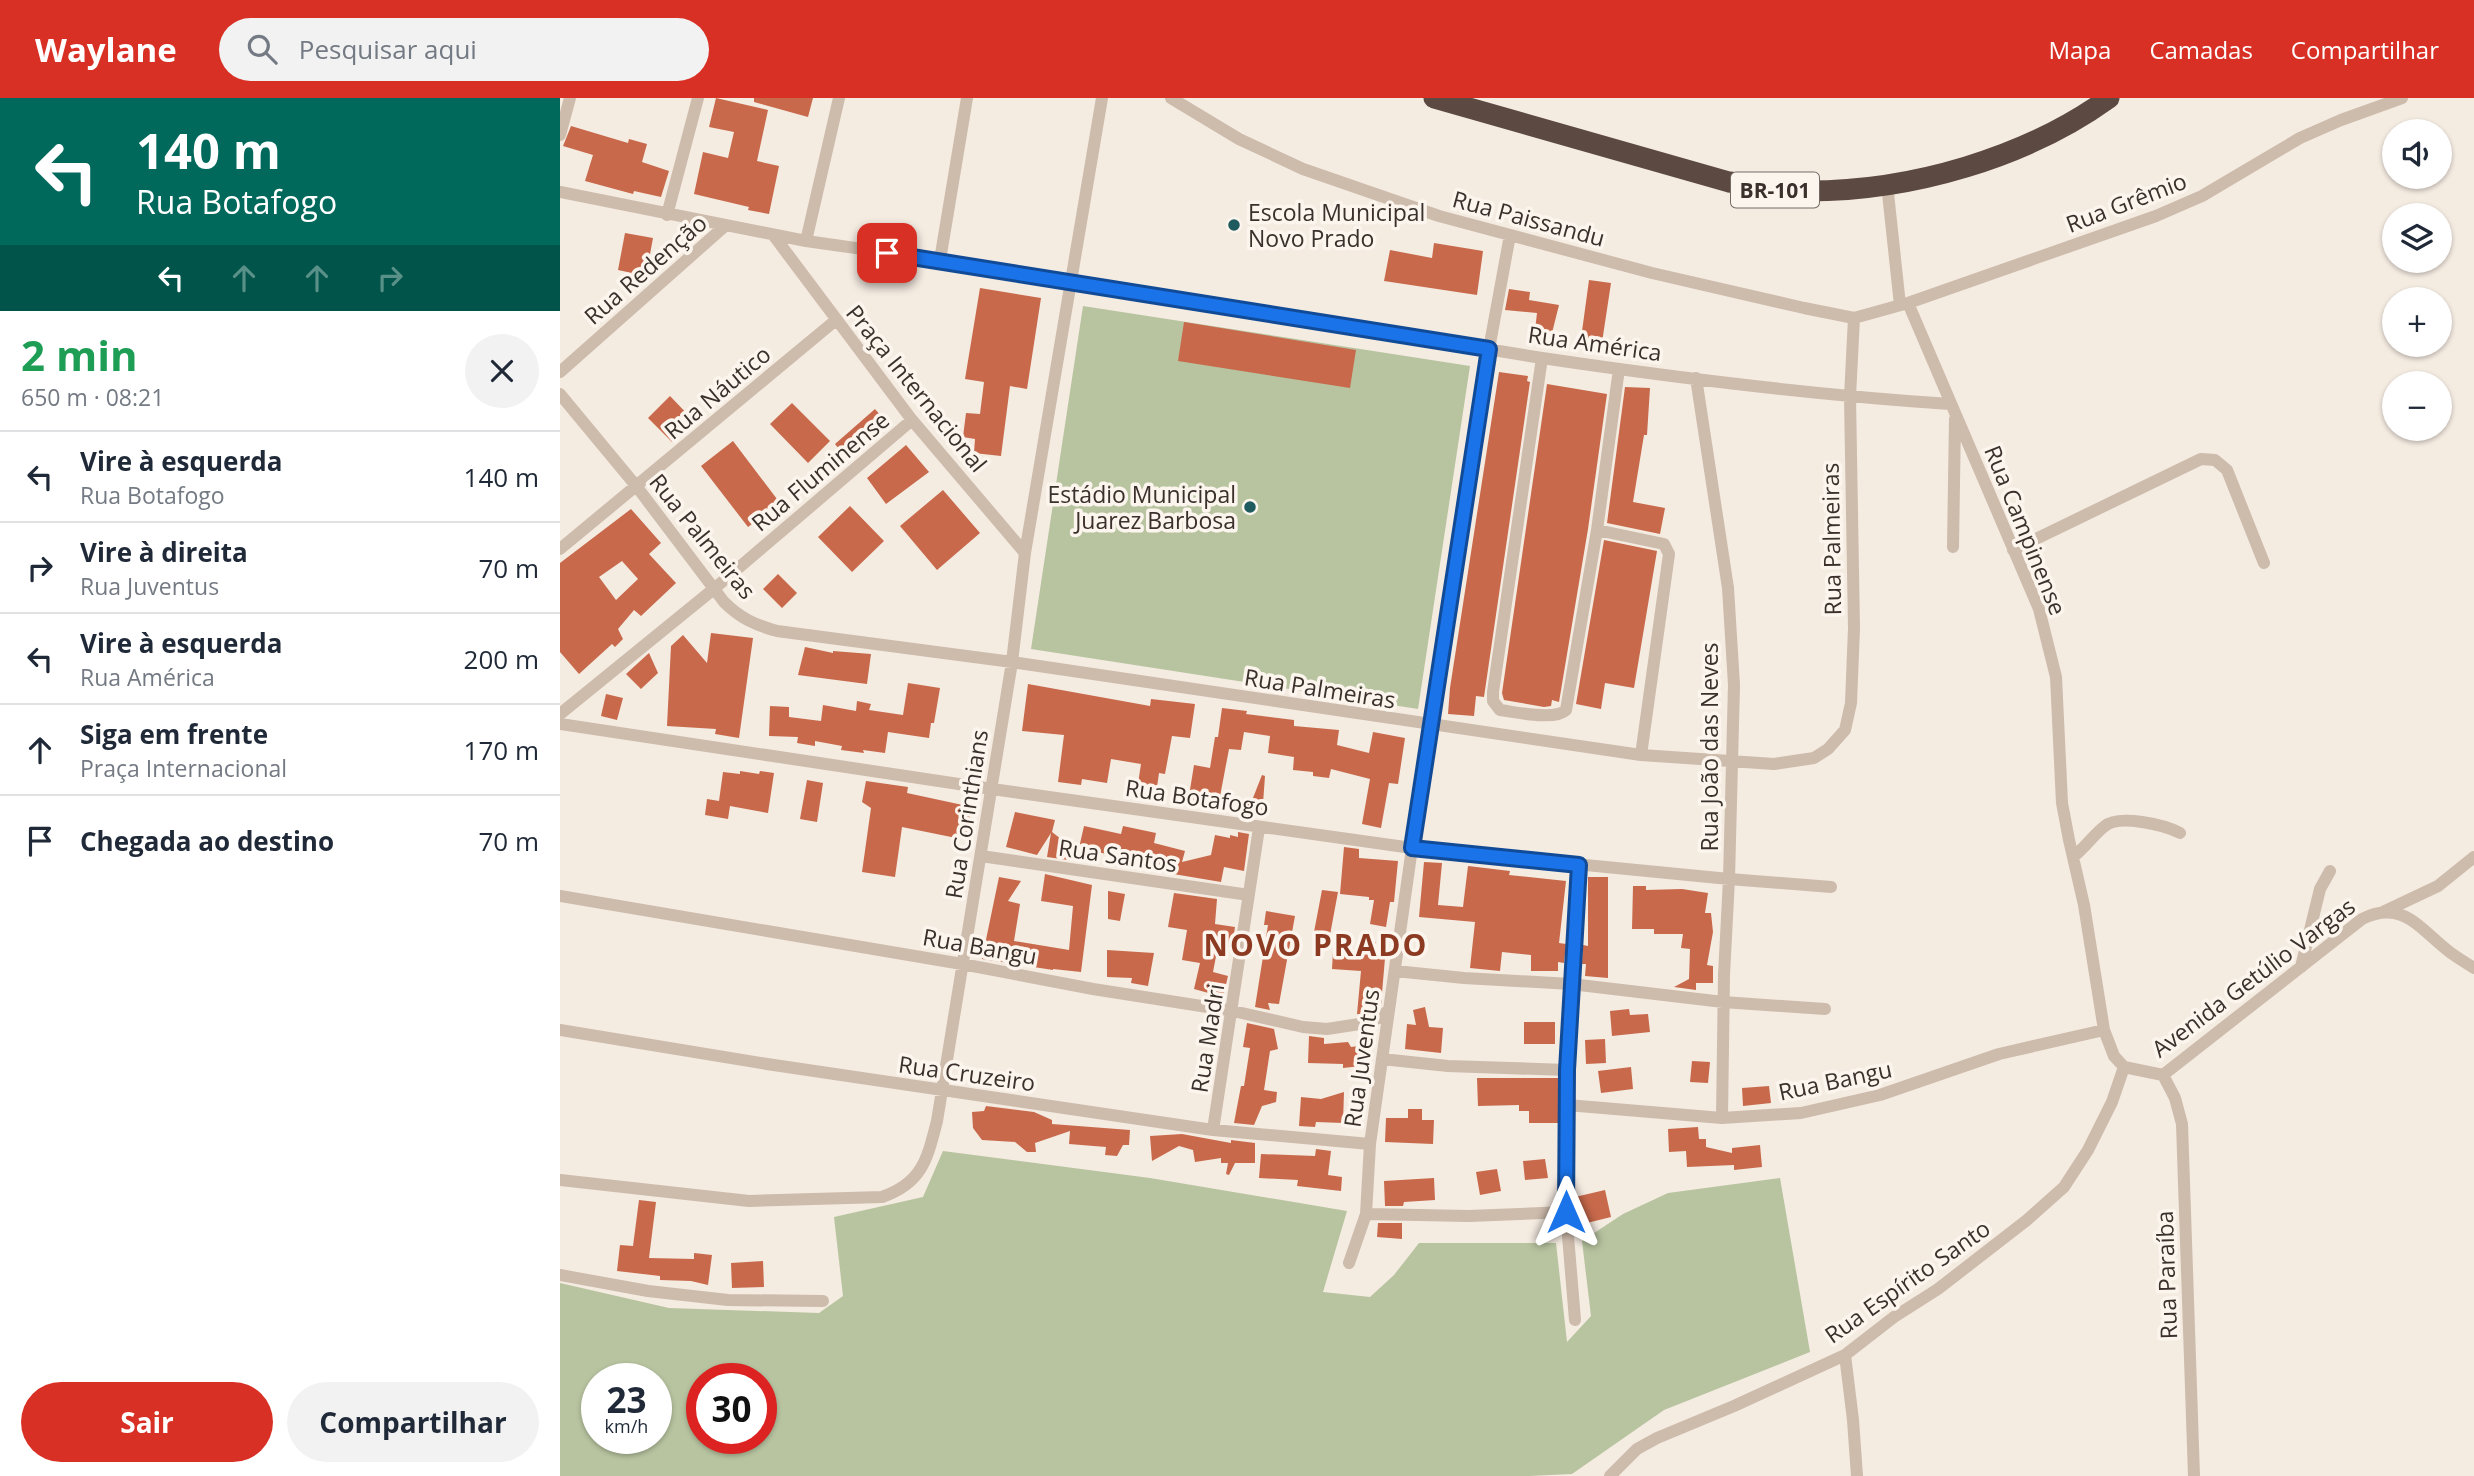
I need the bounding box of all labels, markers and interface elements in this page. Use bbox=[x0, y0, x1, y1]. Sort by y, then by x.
search box bbox=[219, 18, 709, 81]
text: Waylane bbox=[35, 27, 177, 72]
icon: search bbox=[243, 30, 281, 68]
text: Pesquisar aqui bbox=[299, 31, 477, 67]
text: Mapa bbox=[2048, 33, 2111, 66]
text: Camadas bbox=[2149, 33, 2253, 66]
text: Compartilhar bbox=[2291, 33, 2439, 66]
text: 140 m bbox=[136, 117, 281, 183]
map controls bbox=[2382, 119, 2452, 441]
button: sound bbox=[2382, 119, 2452, 189]
icon: left bbox=[21, 126, 112, 217]
street label: Rua Grêmio bbox=[2061, 164, 2191, 240]
road number: BR-101 bbox=[1731, 172, 1819, 208]
text: Rua Botafogo bbox=[136, 180, 337, 223]
street label: Rua Paissandu bbox=[1449, 182, 1609, 254]
place label: Escola Municipal Novo Prado bbox=[1248, 196, 1425, 254]
button: layers bbox=[2382, 203, 2452, 273]
street label: Rua Redenção bbox=[577, 207, 713, 331]
marker: Escola Municipal Novo Prado bbox=[1226, 217, 1242, 233]
pin bbox=[857, 223, 917, 283]
icon: arrive bbox=[868, 234, 906, 272]
icon: left bbox=[152, 259, 190, 297]
icon: ahead bbox=[225, 259, 263, 297]
icon: ahead bbox=[298, 259, 336, 297]
icon: right bbox=[371, 259, 409, 297]
button: + bbox=[2382, 287, 2452, 357]
street label: Praça Internacional bbox=[839, 297, 995, 479]
street label: Rua América bbox=[1526, 318, 1664, 368]
text: 2 min bbox=[21, 326, 138, 383]
button: close bbox=[465, 334, 539, 408]
street label: Rua Náutico bbox=[657, 338, 777, 446]
button: − bbox=[2382, 371, 2452, 441]
text: 650 m · 08:21 bbox=[21, 381, 164, 413]
street label: Rua Fluminense bbox=[744, 404, 896, 538]
street label: Rua Campinense bbox=[1977, 440, 2075, 620]
text: Vire à esquerda bbox=[80, 443, 282, 479]
icon: left bbox=[21, 458, 59, 496]
text: 140 m bbox=[464, 459, 539, 495]
street label: Rua Palmeiras bbox=[1814, 462, 1848, 616]
street label: Rua Palmeiras bbox=[643, 467, 763, 605]
place label: Estádio Municipal Juarez Barbosa bbox=[1047, 478, 1236, 536]
text: Rua Botafogo bbox=[80, 479, 225, 511]
marker: Estádio Municipal Juarez Barbosa bbox=[1242, 499, 1258, 515]
text: Vire à direita bbox=[80, 534, 248, 570]
icon: right bbox=[21, 549, 59, 587]
text: 70 m bbox=[478, 550, 539, 586]
text: Rua Juventus bbox=[80, 570, 219, 602]
text: Vire à esquerda bbox=[80, 625, 282, 661]
icon: left bbox=[21, 640, 59, 678]
text: 200 m bbox=[464, 641, 539, 677]
street label: Rua João das Neves bbox=[1693, 642, 1725, 852]
street label: Rua Palmeiras bbox=[1242, 660, 1398, 716]
text: Rua América bbox=[80, 661, 215, 693]
text: Siga em frente bbox=[80, 716, 268, 752]
street label: Rua Corinthians bbox=[937, 727, 995, 901]
icon: ahead bbox=[21, 731, 59, 769]
text: 170 m bbox=[464, 732, 539, 768]
text: Praça Internacional bbox=[80, 752, 287, 784]
street label: Rua Botafogo bbox=[1123, 771, 1271, 823]
icon: arrive bbox=[21, 822, 59, 860]
text: Chegada ao destino bbox=[80, 823, 334, 859]
text: 70 m bbox=[478, 823, 539, 859]
street label: Rua Santos bbox=[1057, 831, 1179, 879]
street label: Avenida Getúlio Vargas bbox=[2145, 890, 2361, 1064]
street label: Rua Bangu bbox=[920, 920, 1040, 972]
district label: NOVO PRADO bbox=[1204, 924, 1428, 965]
street label: Rua Madri bbox=[1183, 981, 1231, 1095]
street label: Rua Juventus bbox=[1335, 987, 1387, 1129]
street label: Rua Cruzeiro bbox=[897, 1048, 1037, 1098]
street label: Rua Bangu bbox=[1775, 1052, 1895, 1108]
position arrow bbox=[1529, 1175, 1603, 1249]
street label: Rua Paraíba bbox=[2148, 1210, 2184, 1340]
street label: Rua Espírito Santo bbox=[1818, 1212, 1996, 1350]
speed limit sign: 30 bbox=[686, 1363, 777, 1454]
text: 23 bbox=[606, 1376, 647, 1423]
button: Sair bbox=[21, 1382, 273, 1462]
button: Compartilhar bbox=[287, 1382, 539, 1462]
text: km/h bbox=[605, 1414, 648, 1438]

